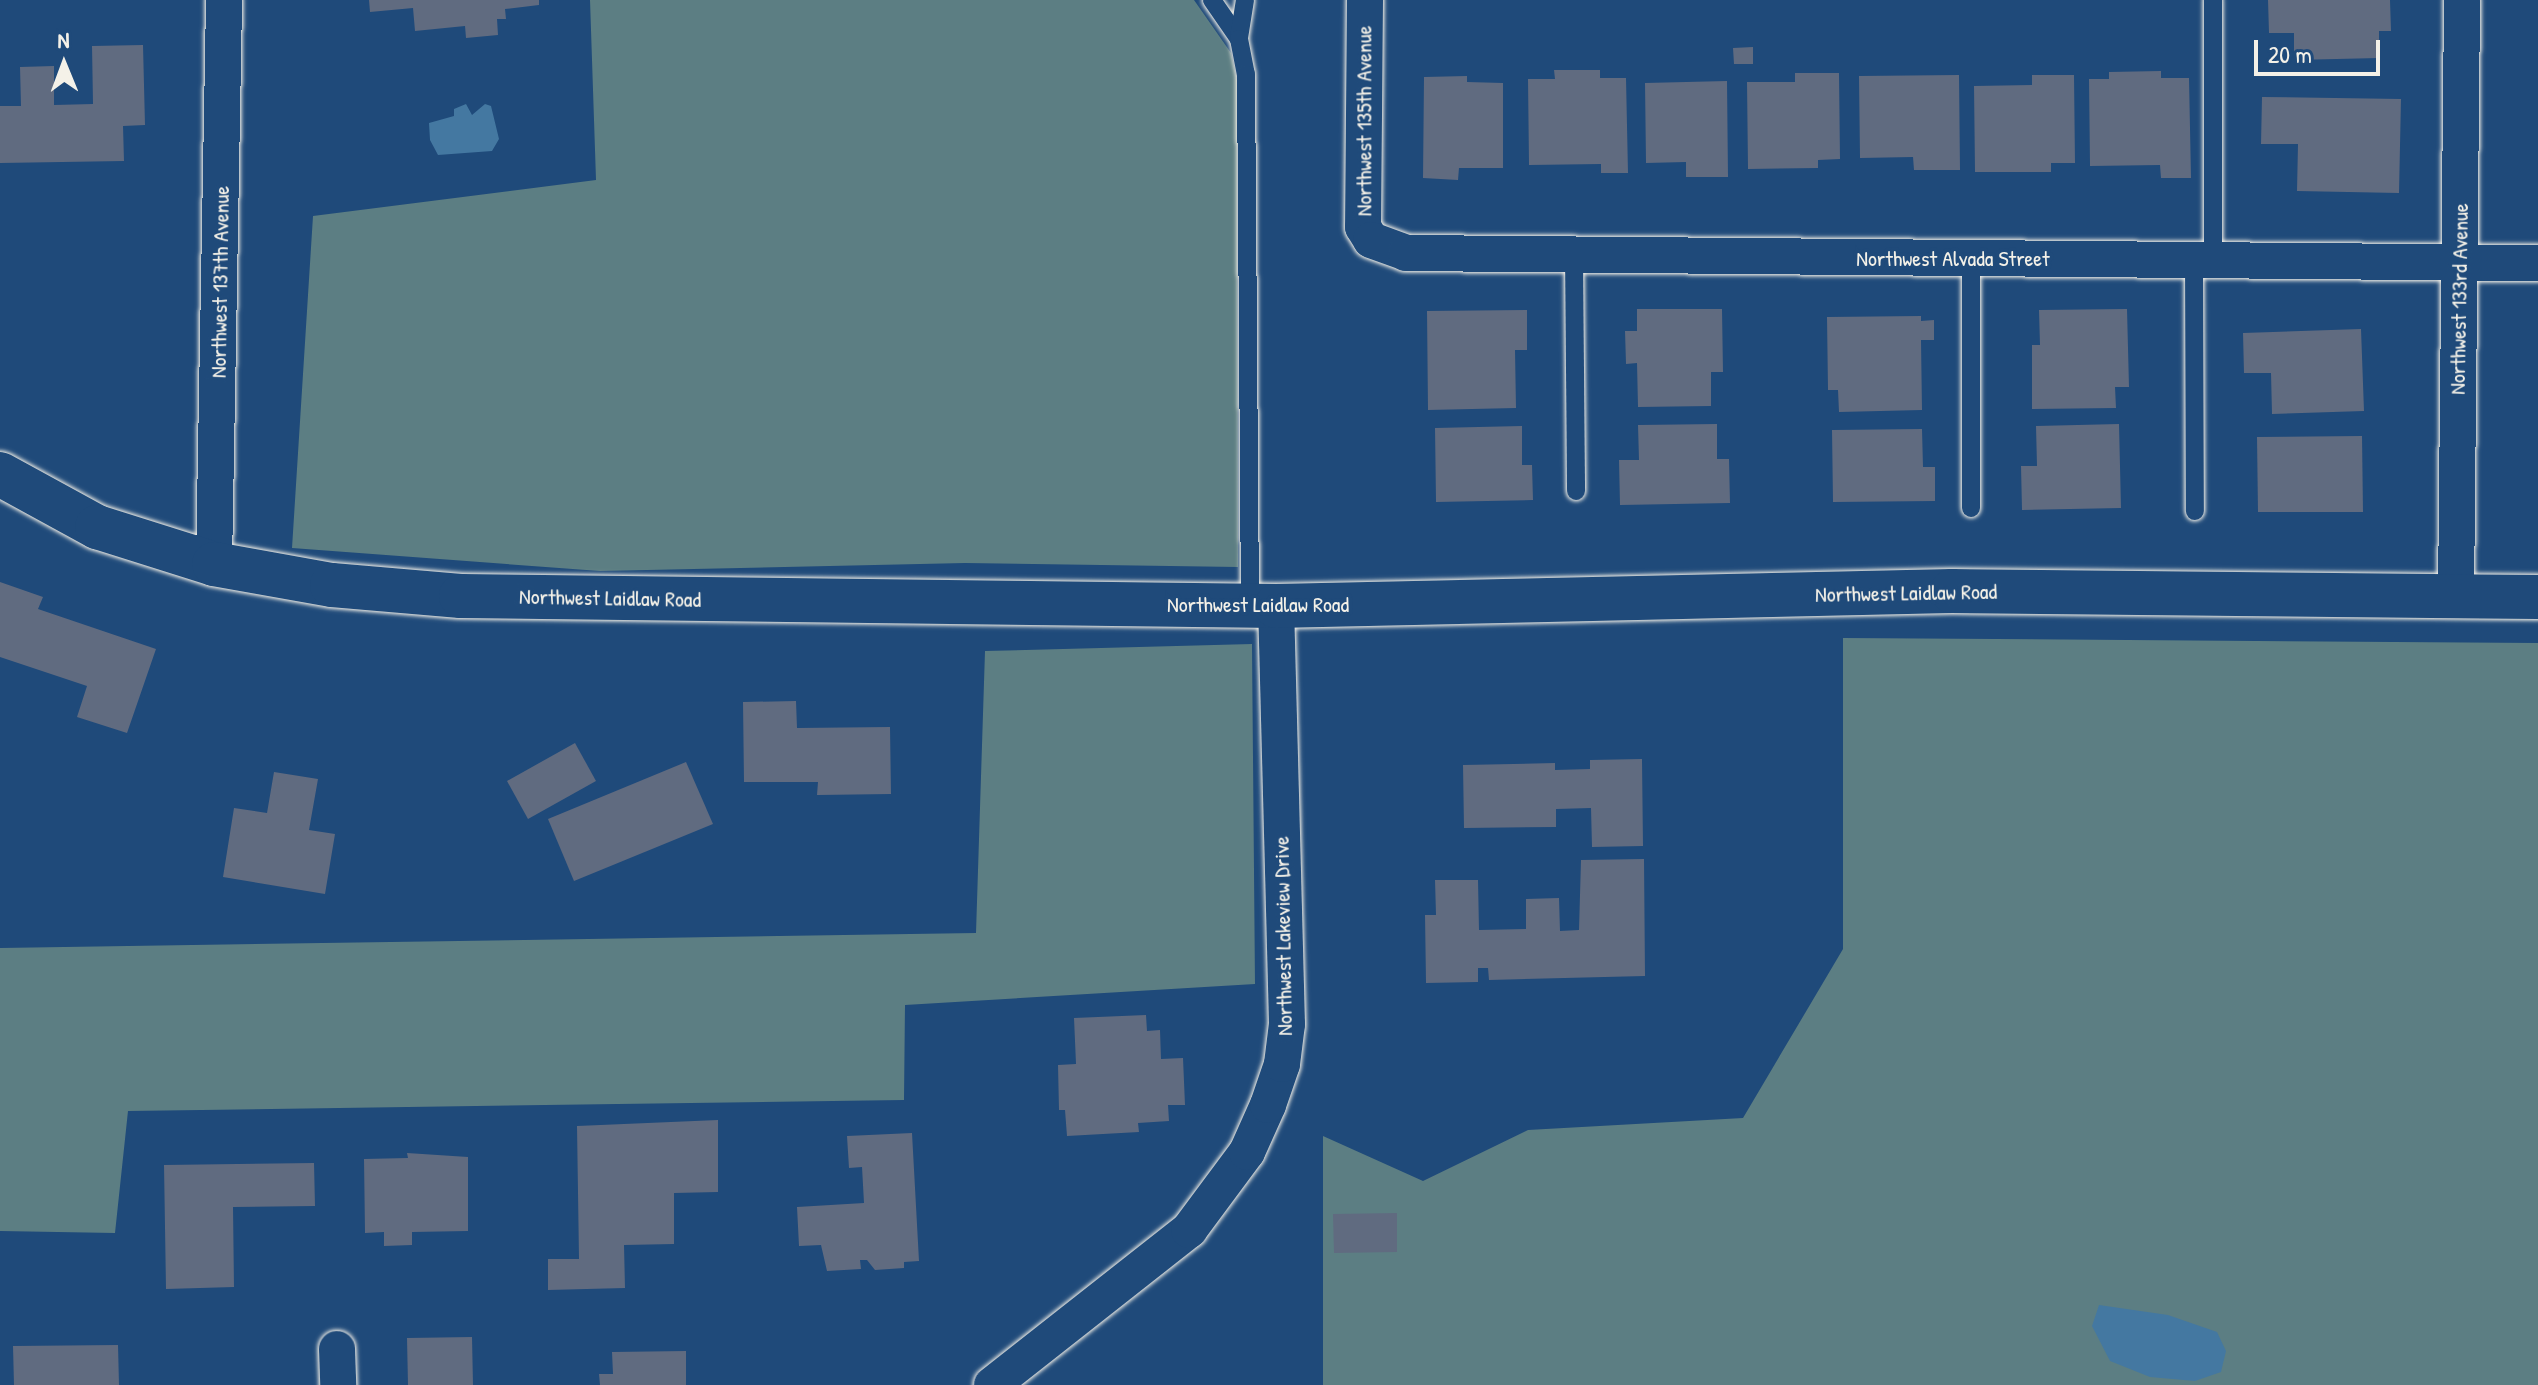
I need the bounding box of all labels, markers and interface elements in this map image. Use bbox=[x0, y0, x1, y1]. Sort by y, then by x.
north arrow bbox=[24, 24, 104, 104]
scale bar bbox=[2258, 24, 2384, 74]
text: N bbox=[57, 25, 70, 55]
street label: Northwest 135th Avenue bbox=[1351, 26, 1377, 216]
text: 20 m bbox=[2268, 38, 2312, 70]
street label: Northwest 137th Avenue bbox=[205, 186, 235, 378]
street label: Northwest 133rd Avenue bbox=[2444, 203, 2474, 395]
street label: Northwest Alvada Street bbox=[1856, 246, 2050, 272]
street label: Northwest Laidlaw Road bbox=[1815, 578, 1997, 608]
street label: Northwest Laidlaw Road bbox=[519, 583, 701, 613]
street label: Northwest Laidlaw Road bbox=[1167, 592, 1349, 618]
street label: Northwest Lakeview Drive bbox=[1268, 836, 1298, 1036]

